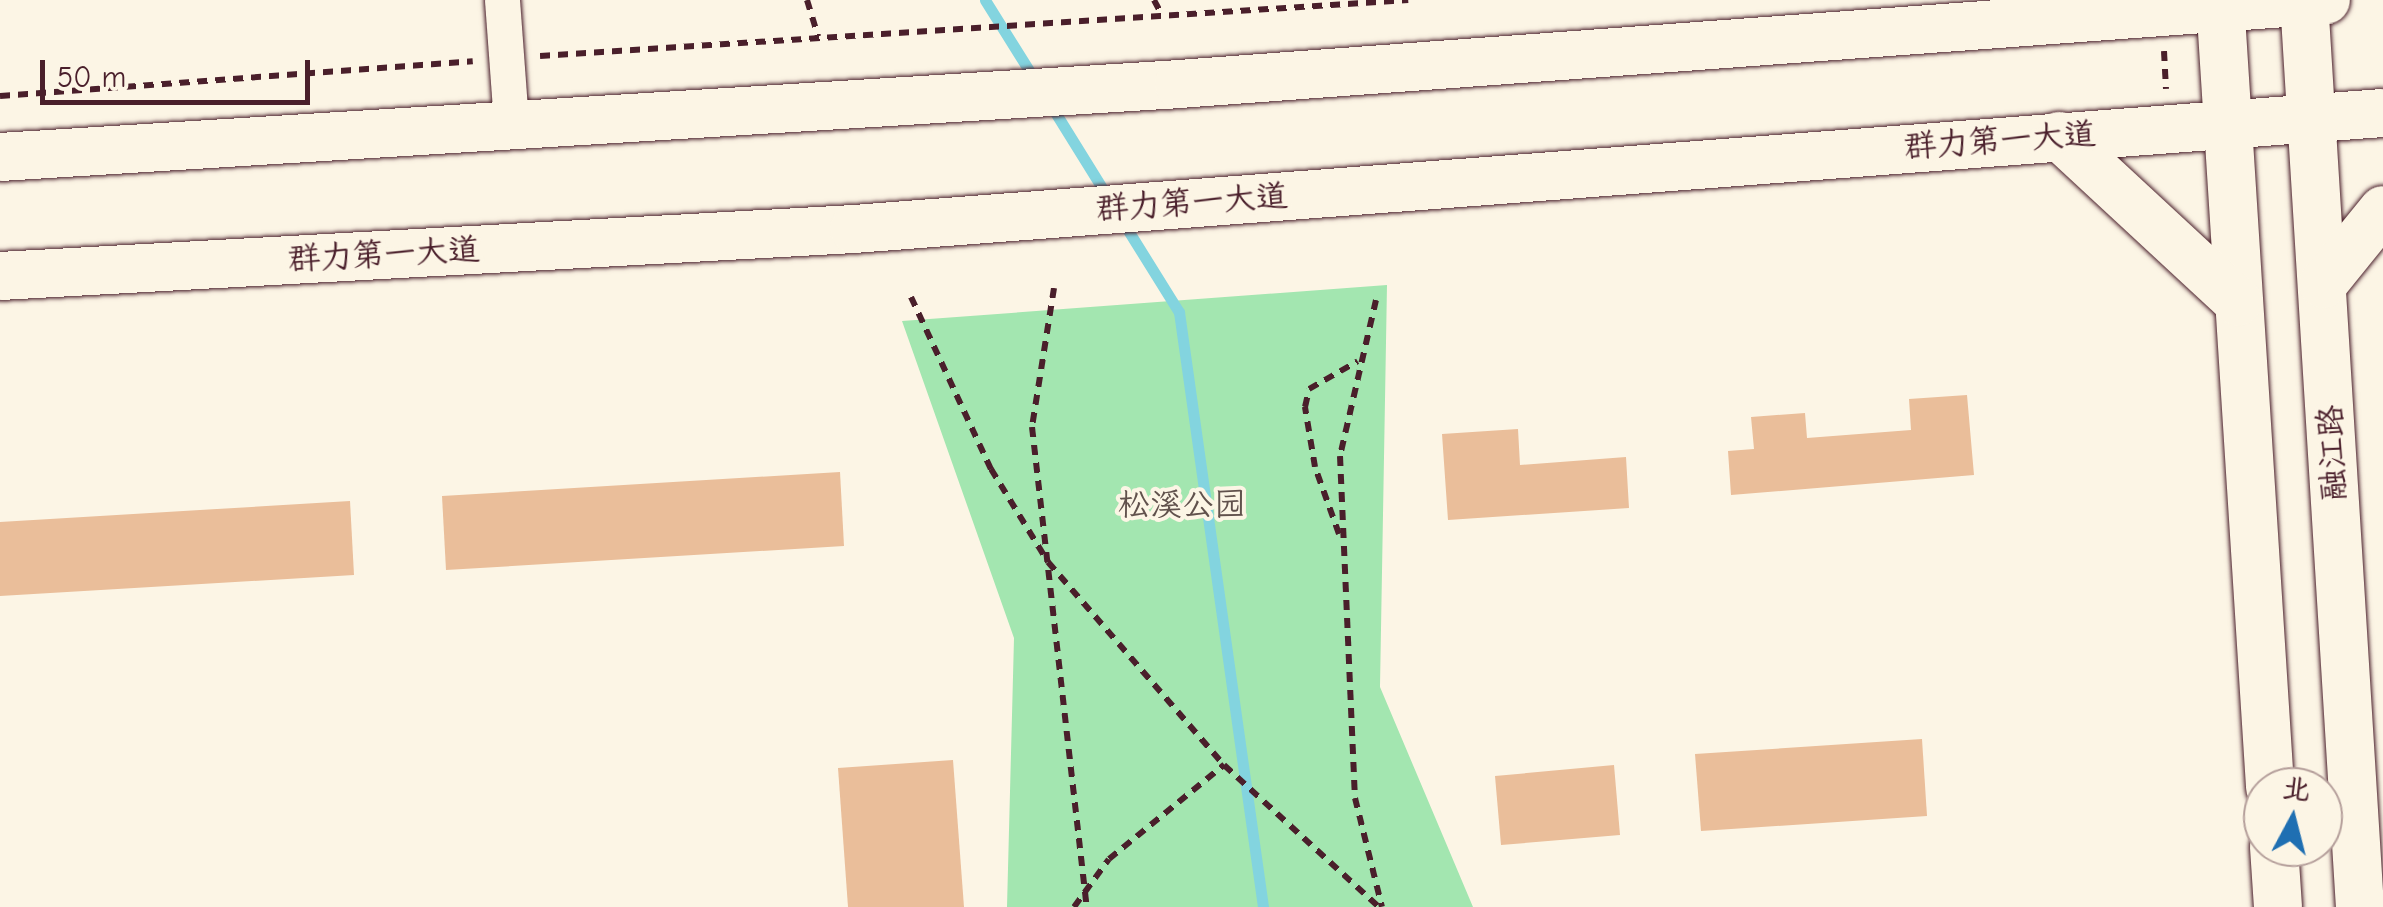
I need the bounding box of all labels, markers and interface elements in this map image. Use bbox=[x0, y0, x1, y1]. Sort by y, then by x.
scale bar bbox=[45, 40, 315, 102]
text: 50 m bbox=[57, 60, 126, 95]
street label: 群力第一大道 bbox=[1903, 115, 2097, 167]
street label: 群力第一大道 bbox=[1095, 177, 1289, 229]
street label: 群力第一大道 bbox=[287, 231, 481, 279]
street label: 融江路 bbox=[2311, 404, 2355, 502]
park label: 松溪公园 bbox=[1118, 486, 1246, 524]
north arrow bbox=[2243, 767, 2343, 867]
text: 北 bbox=[2281, 772, 2312, 807]

